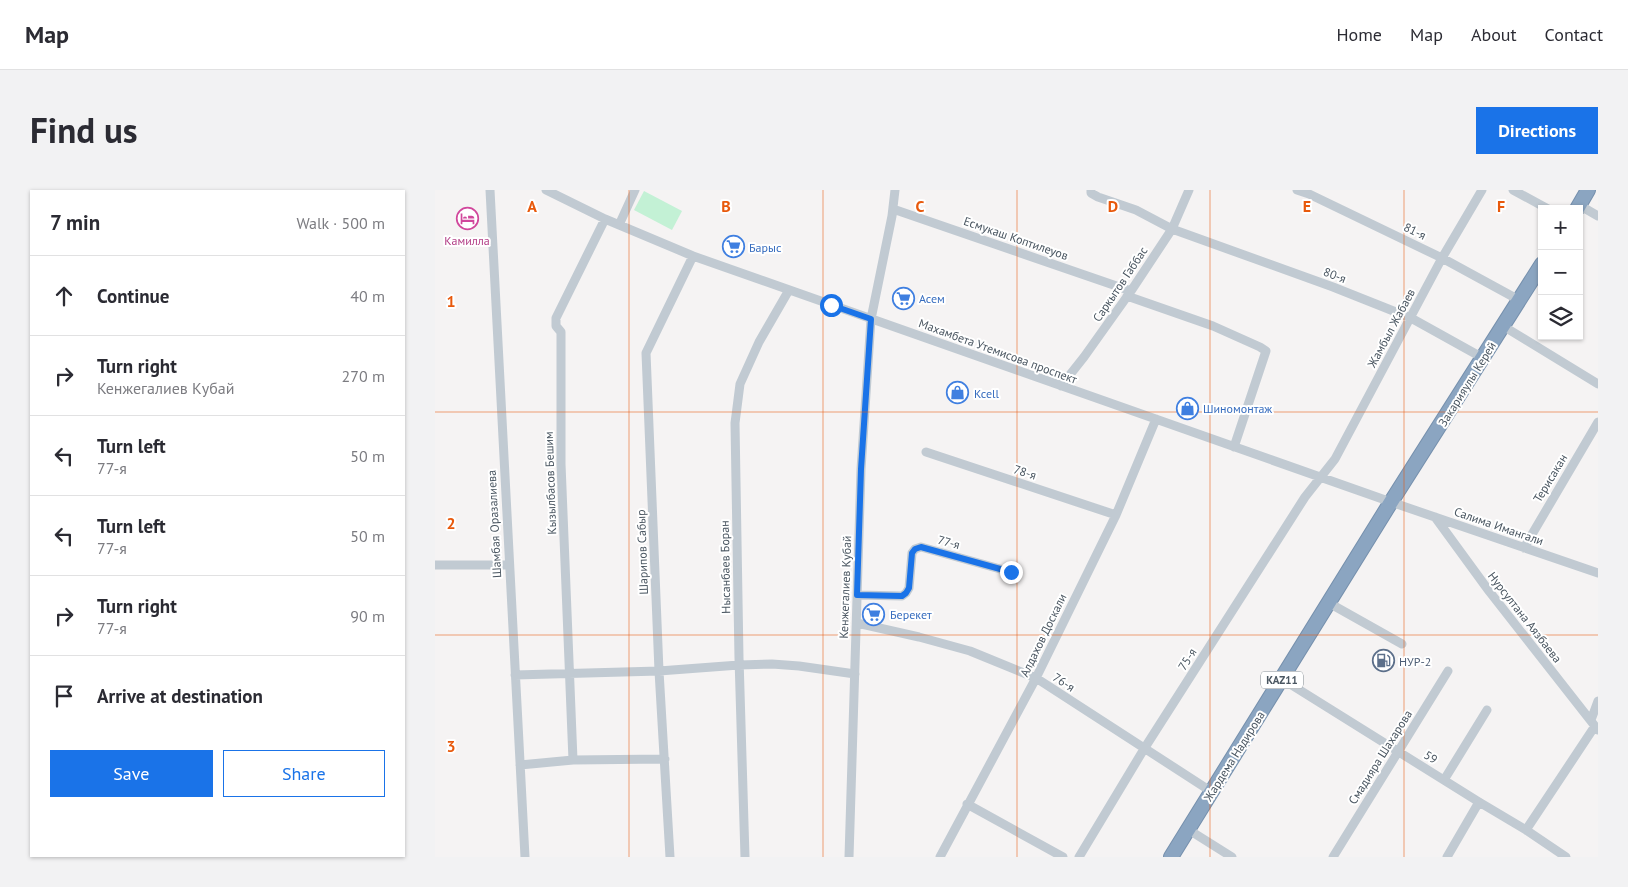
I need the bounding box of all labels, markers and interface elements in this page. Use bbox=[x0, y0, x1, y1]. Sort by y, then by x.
text: Map bbox=[25, 19, 69, 50]
text: Home bbox=[1336, 23, 1382, 46]
text: Map bbox=[1410, 23, 1443, 46]
text: About bbox=[1471, 23, 1517, 46]
text: Contact bbox=[1545, 23, 1603, 46]
text: Find us bbox=[30, 107, 138, 153]
button: Directions bbox=[1476, 107, 1598, 154]
text: A bbox=[527, 196, 537, 216]
text: B bbox=[721, 196, 731, 216]
text: C bbox=[916, 196, 925, 216]
text: D bbox=[1108, 196, 1118, 216]
text: E bbox=[1303, 196, 1311, 216]
text: F bbox=[1497, 196, 1505, 216]
map controls bbox=[1538, 205, 1583, 340]
button: + bbox=[1538, 205, 1583, 250]
hotel icon: Камилла bbox=[455, 207, 479, 231]
text: 7 min bbox=[50, 209, 100, 236]
text: Walk · 500 m bbox=[296, 213, 385, 233]
street label: Есмукаш Коптилеуов bbox=[962, 213, 1070, 263]
street label: 81-я bbox=[1401, 219, 1429, 243]
place label: Камилла bbox=[444, 233, 490, 248]
supermarket icon: Барыс bbox=[721, 235, 745, 259]
place label: Барыс bbox=[749, 240, 782, 255]
street label: Саркытов Габбас bbox=[1089, 243, 1151, 324]
button: − bbox=[1538, 250, 1583, 295]
street label: 80-я bbox=[1322, 264, 1348, 286]
icon: ahead bbox=[50, 282, 78, 310]
text: Continue bbox=[97, 284, 169, 308]
text: 40 m bbox=[350, 286, 385, 306]
supermarket icon: Асем bbox=[891, 286, 915, 310]
street label: Жамбыл Жабаев bbox=[1363, 286, 1418, 371]
text: 1 bbox=[446, 291, 456, 311]
place label: Асем bbox=[919, 291, 945, 306]
route start bbox=[820, 294, 843, 317]
button: layers bbox=[1538, 295, 1583, 340]
street label: Махамбета Утемисова проспект bbox=[917, 315, 1079, 387]
street label: Закарияулы Керей bbox=[1435, 339, 1499, 429]
text: Turn right bbox=[97, 354, 177, 378]
icon: right bbox=[50, 362, 78, 390]
text: 270 m bbox=[342, 366, 385, 386]
text: Кенжегалиев Кубай bbox=[97, 378, 235, 398]
shop icon: Kcell bbox=[946, 381, 970, 405]
place label: Kcell bbox=[974, 386, 999, 401]
shop icon: Шиномонтаж bbox=[1175, 396, 1199, 420]
place label: Шиномонтаж bbox=[1203, 401, 1272, 416]
street label: Кызылбасов Бешим bbox=[541, 431, 559, 535]
text: Turn left bbox=[97, 434, 166, 458]
icon: left bbox=[50, 442, 78, 470]
text: 50 m bbox=[350, 446, 385, 466]
street label: Терисакан bbox=[1530, 451, 1570, 505]
text: 77-я bbox=[97, 458, 127, 478]
street label: 78-я bbox=[1012, 461, 1038, 483]
street label: Шамбая Оразалиева bbox=[484, 470, 504, 578]
street label: Салима Имангали bbox=[1452, 504, 1546, 548]
street label: Шарипов Сабыр bbox=[633, 509, 651, 595]
text: 2 bbox=[446, 513, 456, 533]
text: Turn left bbox=[97, 514, 166, 538]
street label: Нысанбаев Боран bbox=[717, 520, 733, 614]
icon: left bbox=[50, 522, 78, 550]
text: 50 m bbox=[350, 526, 385, 546]
street label: 77-я bbox=[936, 532, 962, 552]
street label: Кенжегалиев Кубай bbox=[836, 535, 854, 639]
text: 77-я bbox=[97, 538, 127, 558]
route end bbox=[1000, 561, 1023, 584]
street label: Нурсултана Аязбаева bbox=[1485, 569, 1565, 665]
street label: Алдахов Доскали bbox=[1016, 591, 1070, 679]
text: Turn right bbox=[97, 594, 177, 618]
icon: right bbox=[50, 602, 78, 630]
supermarket icon: Берекет bbox=[862, 602, 886, 626]
text: 90 m bbox=[350, 606, 385, 626]
place label: Берекет bbox=[890, 607, 932, 622]
text: 77-я bbox=[97, 618, 127, 638]
street label: 75-я bbox=[1175, 645, 1199, 673]
fuel station icon: НУР-2 bbox=[1371, 649, 1395, 673]
place label: НУР-2 bbox=[1399, 654, 1431, 669]
street label: 76-я bbox=[1050, 669, 1078, 695]
road number: KAZ11 bbox=[1261, 672, 1303, 688]
icon: arrive bbox=[50, 682, 78, 710]
text: Arrive at destination bbox=[97, 684, 263, 708]
street label: Смадияра Шахарова bbox=[1345, 707, 1415, 807]
street label: Жардема Надирова bbox=[1200, 708, 1268, 805]
text: 3 bbox=[446, 736, 456, 756]
street label: 59 bbox=[1421, 747, 1441, 767]
button: Save bbox=[50, 750, 213, 797]
button: Share bbox=[223, 750, 385, 797]

